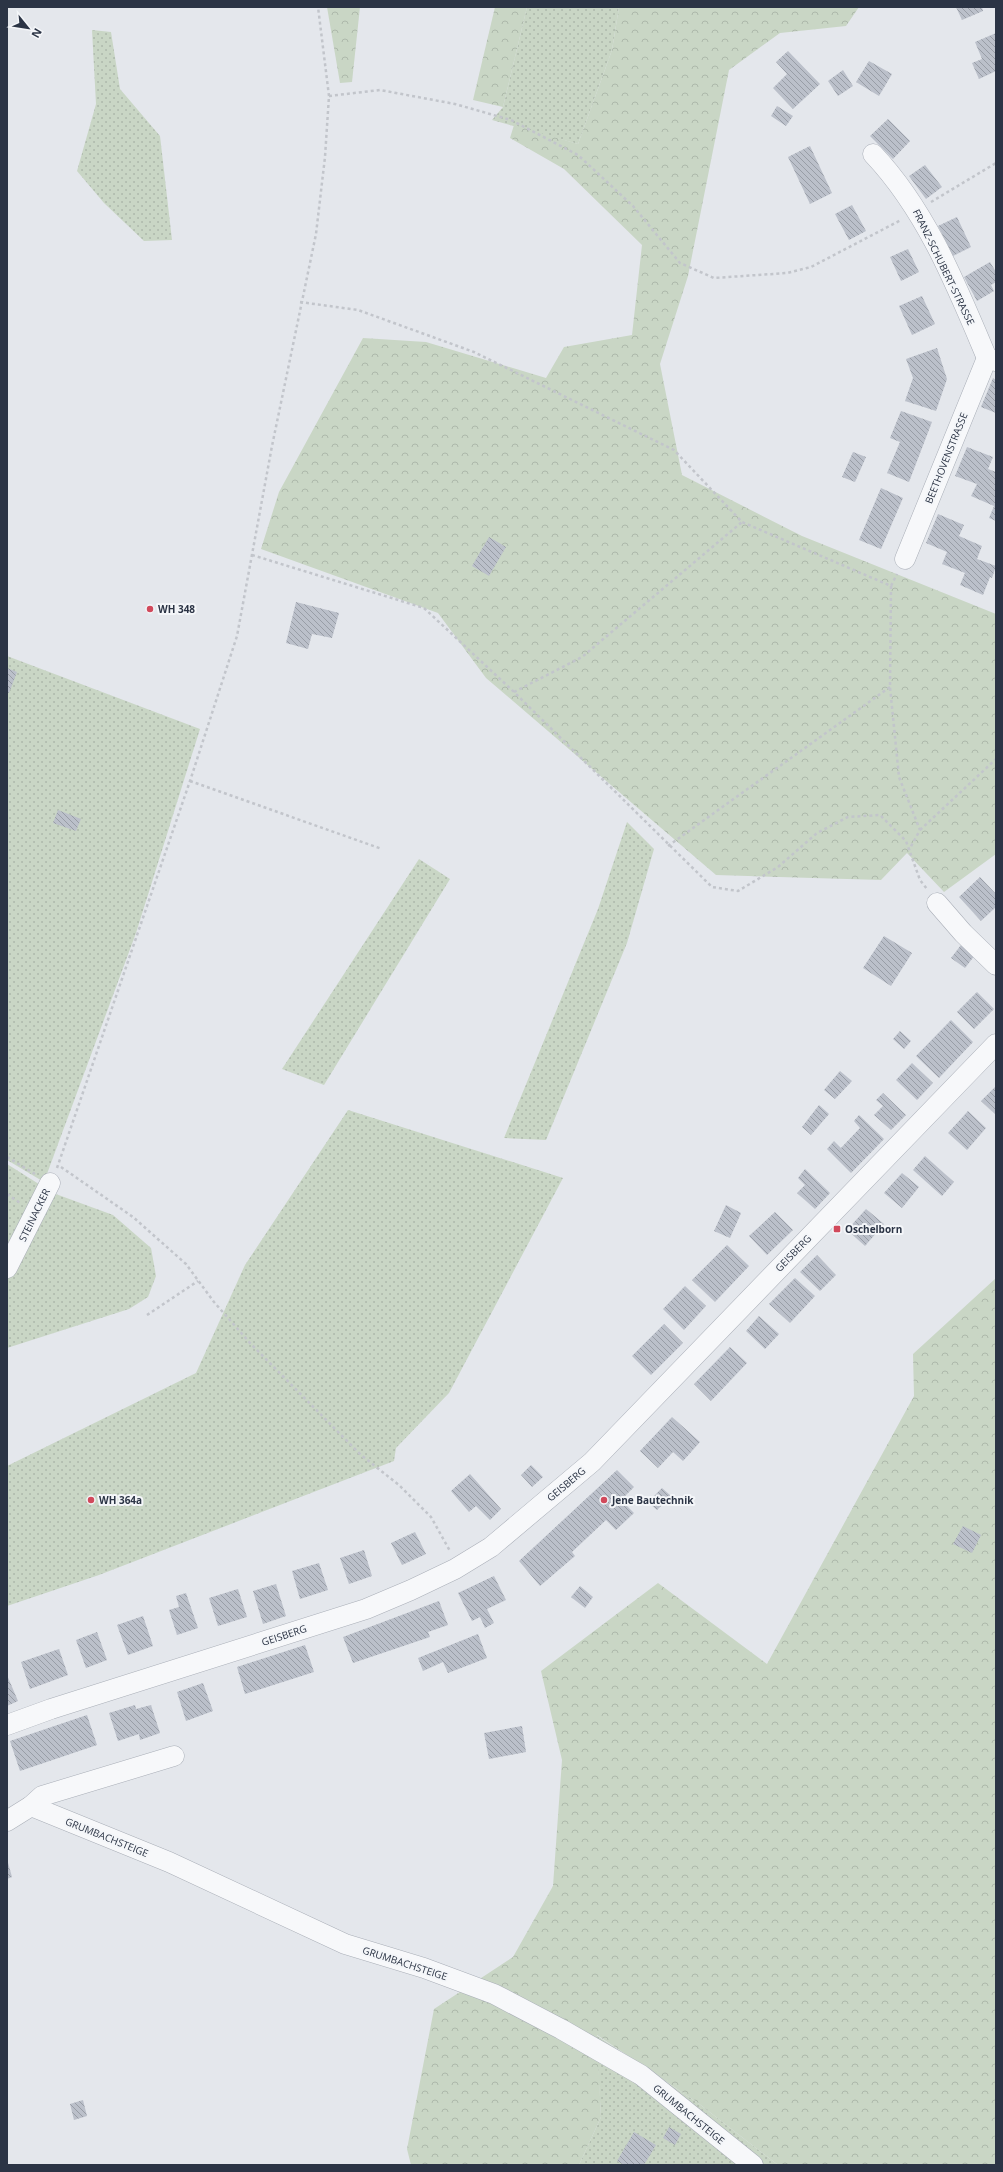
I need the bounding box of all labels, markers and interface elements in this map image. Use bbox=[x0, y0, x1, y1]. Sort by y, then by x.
north arrow bbox=[8, 8, 48, 48]
text: N bbox=[28, 26, 46, 41]
street label: FRANZ-SCHUBERT-STRASSE bbox=[910, 207, 978, 327]
street label: BEETHOVENSTRASSE bbox=[921, 410, 971, 506]
place label: WH 348 bbox=[158, 602, 195, 616]
marker: WH 348 bbox=[145, 604, 155, 614]
street label: STEINACKER bbox=[15, 1186, 53, 1244]
place label: Oschelborn bbox=[845, 1222, 902, 1236]
marker: Oschelborn bbox=[832, 1224, 842, 1234]
street label: GEISBERG bbox=[772, 1231, 814, 1275]
street label: GEISBERG bbox=[544, 1464, 588, 1504]
place label: WH 364a bbox=[99, 1493, 142, 1507]
place label: Jene Bautechnik bbox=[611, 1493, 694, 1507]
marker: WH 364a bbox=[86, 1495, 96, 1505]
marker: Jene Bautechnik bbox=[599, 1495, 609, 1505]
street label: GEISBERG bbox=[260, 1621, 308, 1649]
street label: GRUMBACHSTEIGE bbox=[63, 1814, 151, 1860]
street label: GRUMBACHSTEIGE bbox=[361, 1943, 449, 1983]
street label: GRUMBACHSTEIGE bbox=[650, 2081, 728, 2147]

